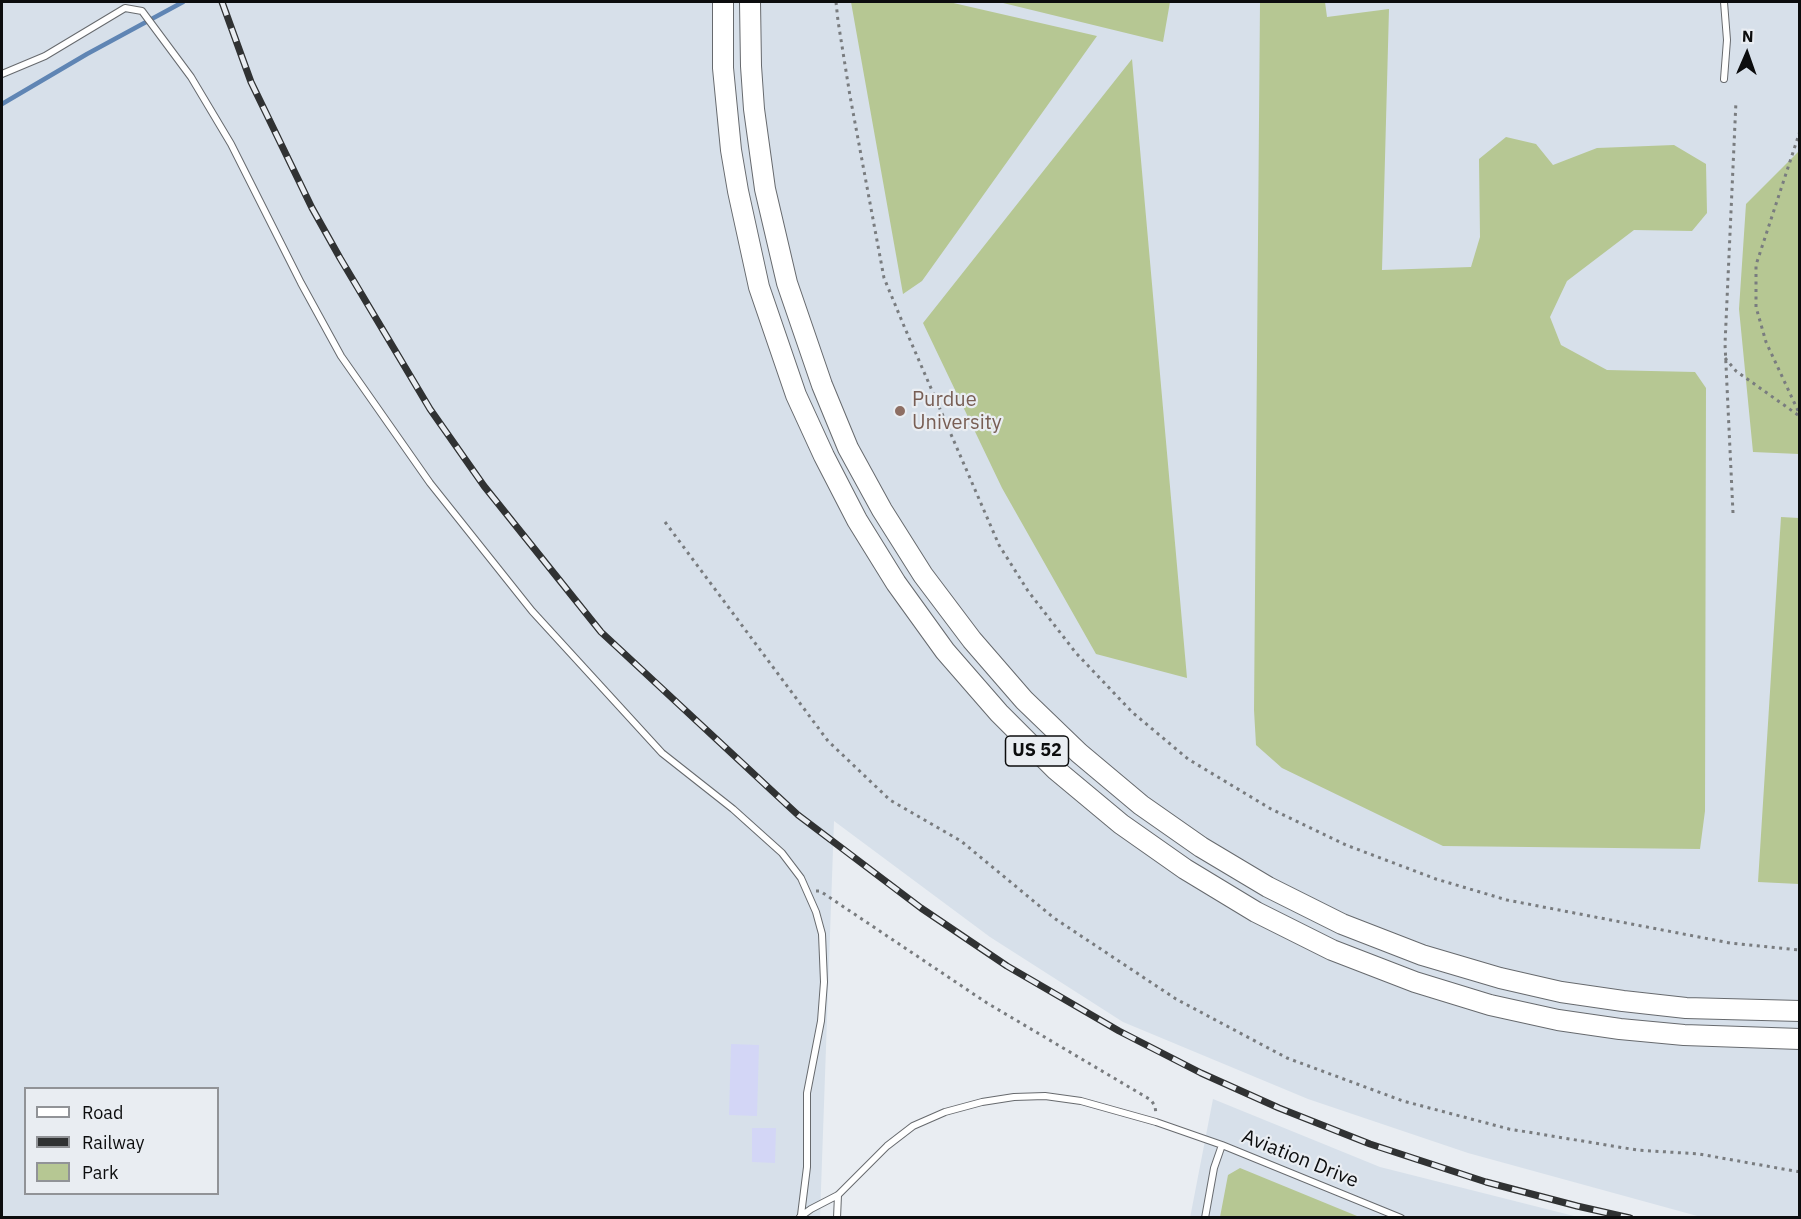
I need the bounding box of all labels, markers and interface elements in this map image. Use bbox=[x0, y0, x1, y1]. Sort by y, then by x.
north arrow bbox=[1717, 24, 1777, 84]
text: N bbox=[1741, 26, 1754, 46]
place label: Purdue University bbox=[912, 388, 1002, 435]
marker: Purdue University bbox=[893, 404, 907, 418]
road number: US 52 bbox=[1006, 736, 1068, 766]
legend bbox=[24, 1087, 219, 1195]
text: Road bbox=[82, 1101, 123, 1124]
street label: Aviation Drive bbox=[1238, 1125, 1362, 1193]
text: Railway bbox=[82, 1131, 144, 1154]
text: Park bbox=[82, 1161, 118, 1184]

